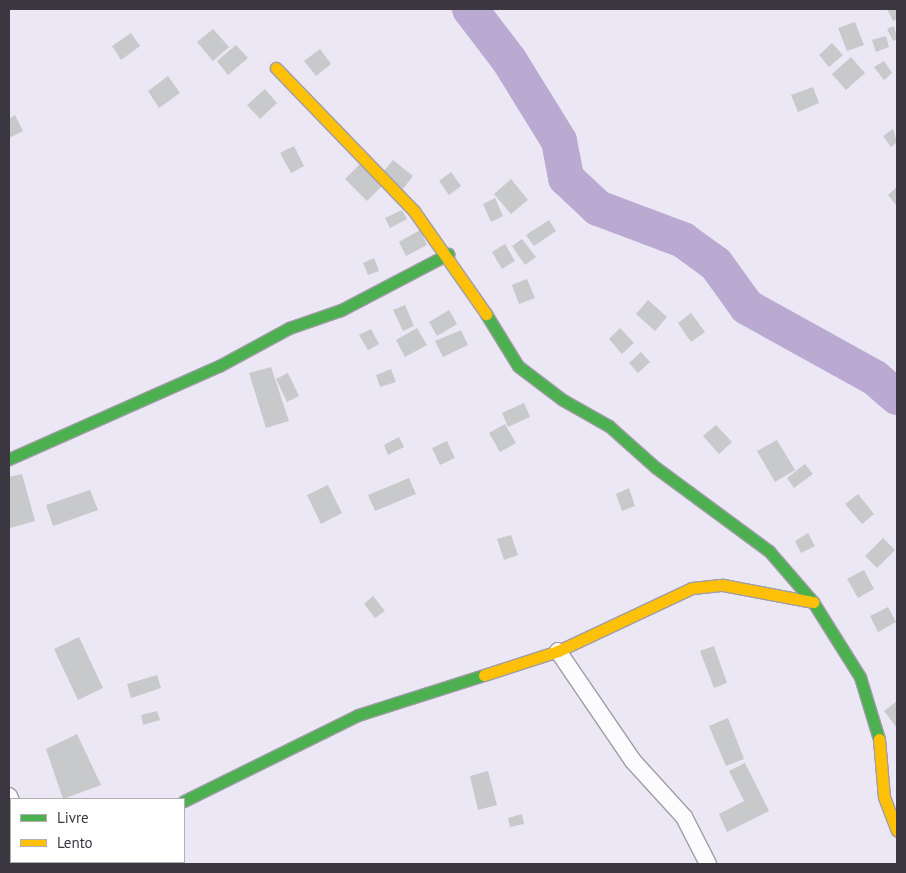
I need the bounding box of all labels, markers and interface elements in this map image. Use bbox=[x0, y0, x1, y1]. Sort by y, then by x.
legend bbox=[10, 798, 185, 863]
text: Livre bbox=[57, 808, 89, 827]
text: Lento bbox=[57, 833, 93, 852]

